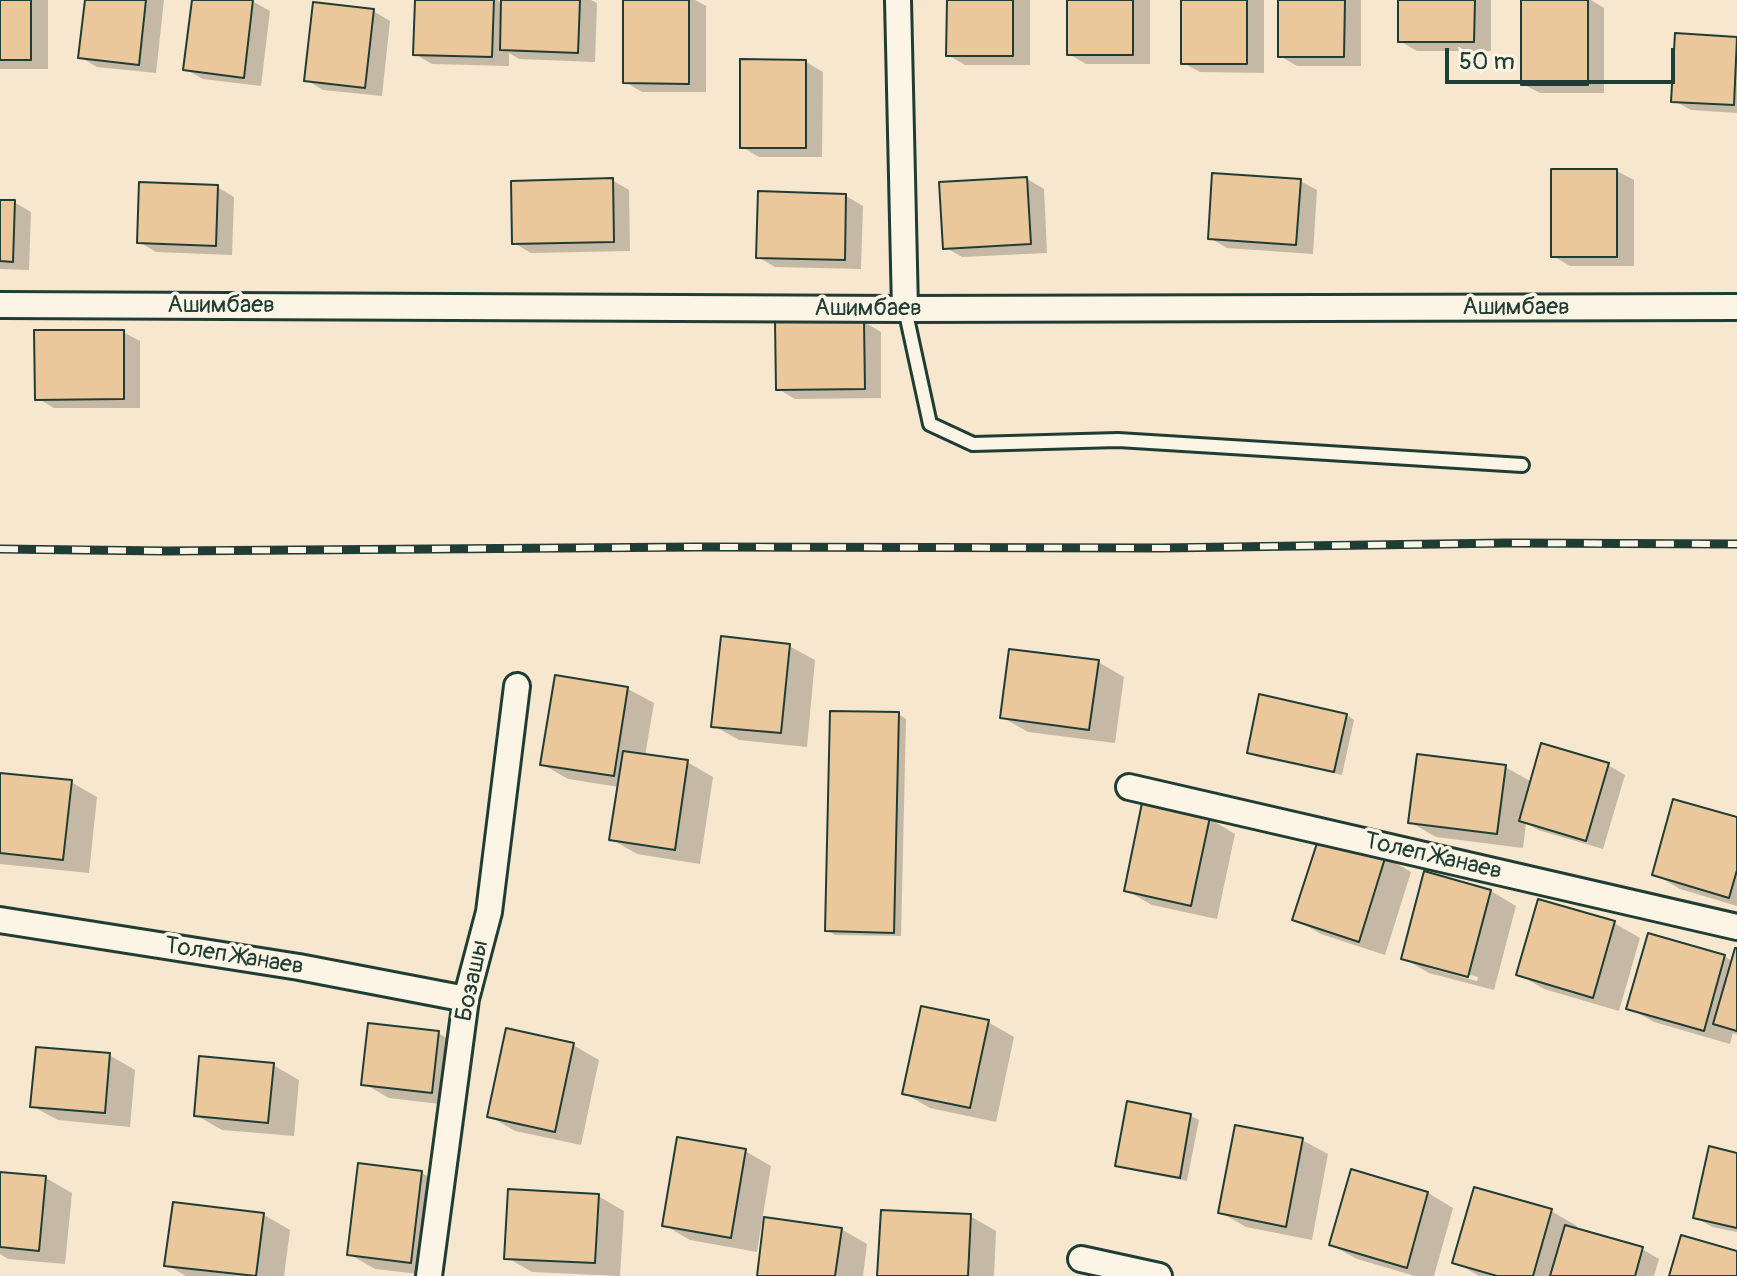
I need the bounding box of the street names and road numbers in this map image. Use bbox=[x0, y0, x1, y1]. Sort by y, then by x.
street label: Ашимбаев bbox=[167, 292, 275, 320]
street label: Ашимбаев bbox=[1462, 294, 1570, 322]
street label: Ашимбаев bbox=[814, 295, 922, 323]
street label: Толеп Жанаев bbox=[1361, 827, 1505, 887]
street label: Толеп Жанаев bbox=[162, 932, 306, 982]
street label: Бозашы bbox=[450, 938, 496, 1024]

